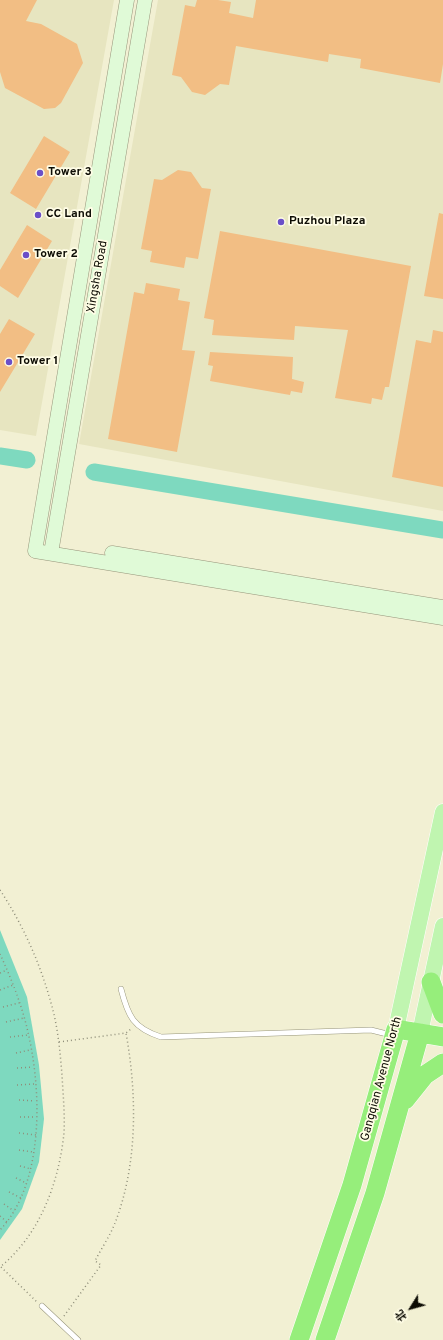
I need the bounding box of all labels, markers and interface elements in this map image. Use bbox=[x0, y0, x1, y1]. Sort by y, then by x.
place label: Tower 3 bbox=[48, 166, 92, 180]
marker: Tower 3 bbox=[35, 168, 45, 178]
place label: CC Land bbox=[46, 208, 92, 222]
marker: CC Land bbox=[33, 210, 43, 220]
place label: Puzhou Plaza bbox=[289, 215, 365, 229]
marker: Puzhou Plaza bbox=[276, 217, 286, 227]
street label: Xingsha Road bbox=[85, 240, 111, 314]
place label: Tower 2 bbox=[34, 248, 78, 262]
marker: Tower 2 bbox=[21, 250, 31, 260]
place label: Tower 1 bbox=[17, 355, 58, 369]
marker: Tower 1 bbox=[4, 357, 14, 367]
street label: Gangqian Avenue North bbox=[358, 1015, 406, 1143]
north arrow bbox=[391, 1288, 431, 1328]
text: 北 bbox=[393, 1307, 410, 1324]

